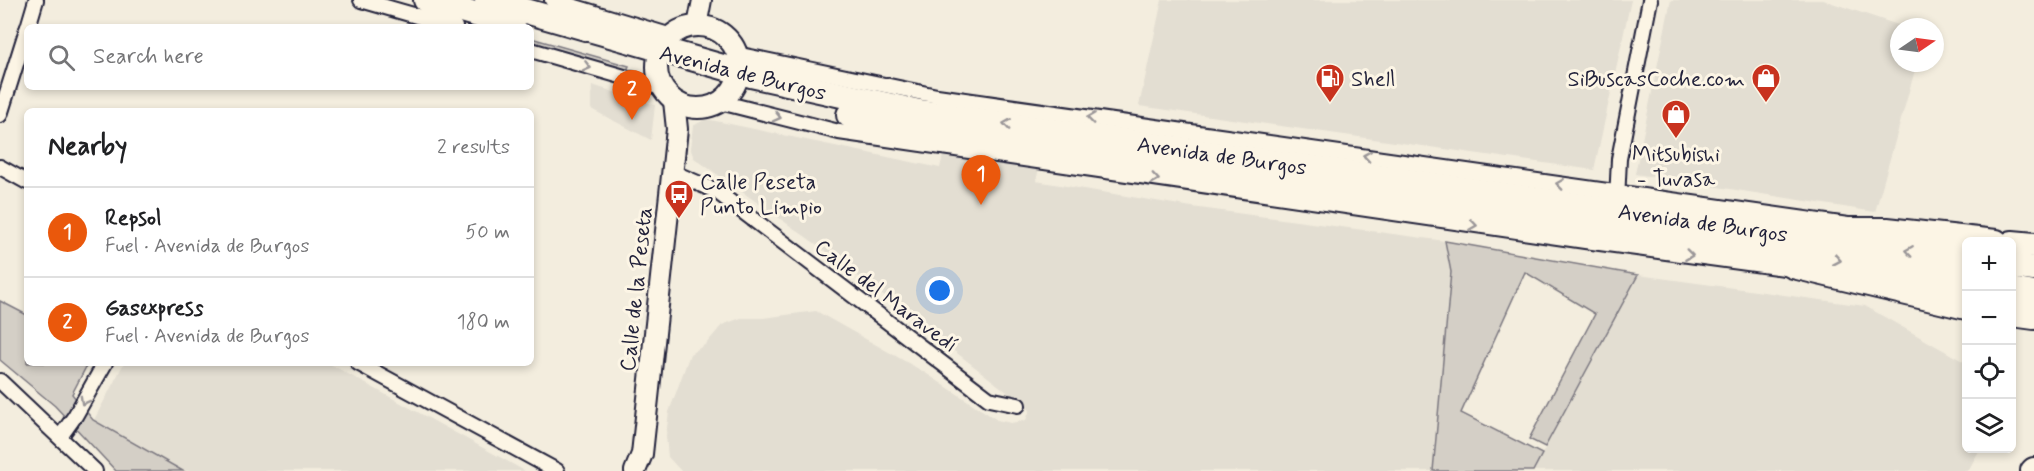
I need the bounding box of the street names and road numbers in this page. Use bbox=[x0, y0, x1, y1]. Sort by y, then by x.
street label: Avenida de Burgos bbox=[656, 40, 829, 109]
street label: Avenida de Burgos bbox=[1135, 131, 1308, 184]
street label: Avenida de Burgos bbox=[1616, 198, 1789, 251]
street label: Calle de la Peseta bbox=[614, 206, 660, 373]
street label: Calle del Maravedí bbox=[809, 234, 963, 360]

